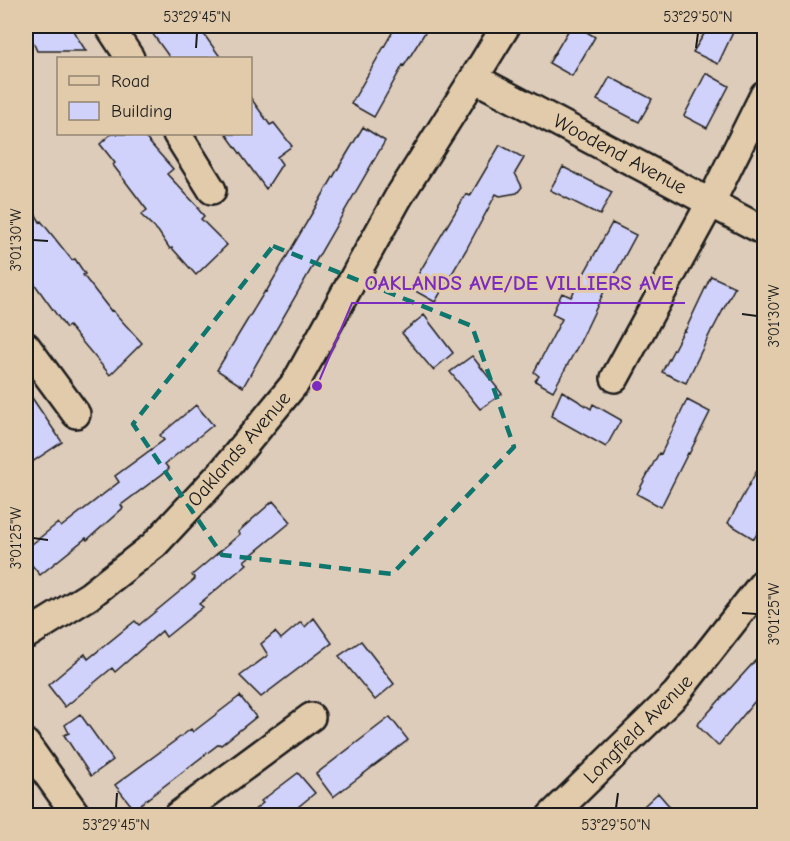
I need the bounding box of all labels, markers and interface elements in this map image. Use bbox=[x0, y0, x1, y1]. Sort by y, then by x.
text: 53°29'45"N bbox=[163, 8, 231, 26]
text: 53°29'50"N bbox=[663, 8, 733, 26]
legend bbox=[57, 57, 252, 135]
text: Road bbox=[111, 71, 150, 92]
text: Building bbox=[111, 101, 173, 122]
street label: Woodend Avenue bbox=[549, 109, 691, 199]
text: 3°01'30"W bbox=[7, 208, 25, 272]
callout: OAKLANDS AVE/DE VILLIERS AVE bbox=[352, 264, 685, 303]
text: OAKLANDS AVE/DE VILLIERS AVE bbox=[365, 271, 674, 295]
text: 3°01'30"W bbox=[765, 284, 783, 348]
street label: Oaklands Avenue bbox=[183, 387, 295, 511]
text: 3°01'25"W bbox=[7, 507, 25, 569]
text: 3°01'25"W bbox=[765, 583, 783, 645]
street label: Longfield Avenue bbox=[579, 670, 697, 788]
text: 53°29'45"N bbox=[82, 816, 150, 834]
text: 53°29'50"N bbox=[581, 816, 651, 834]

